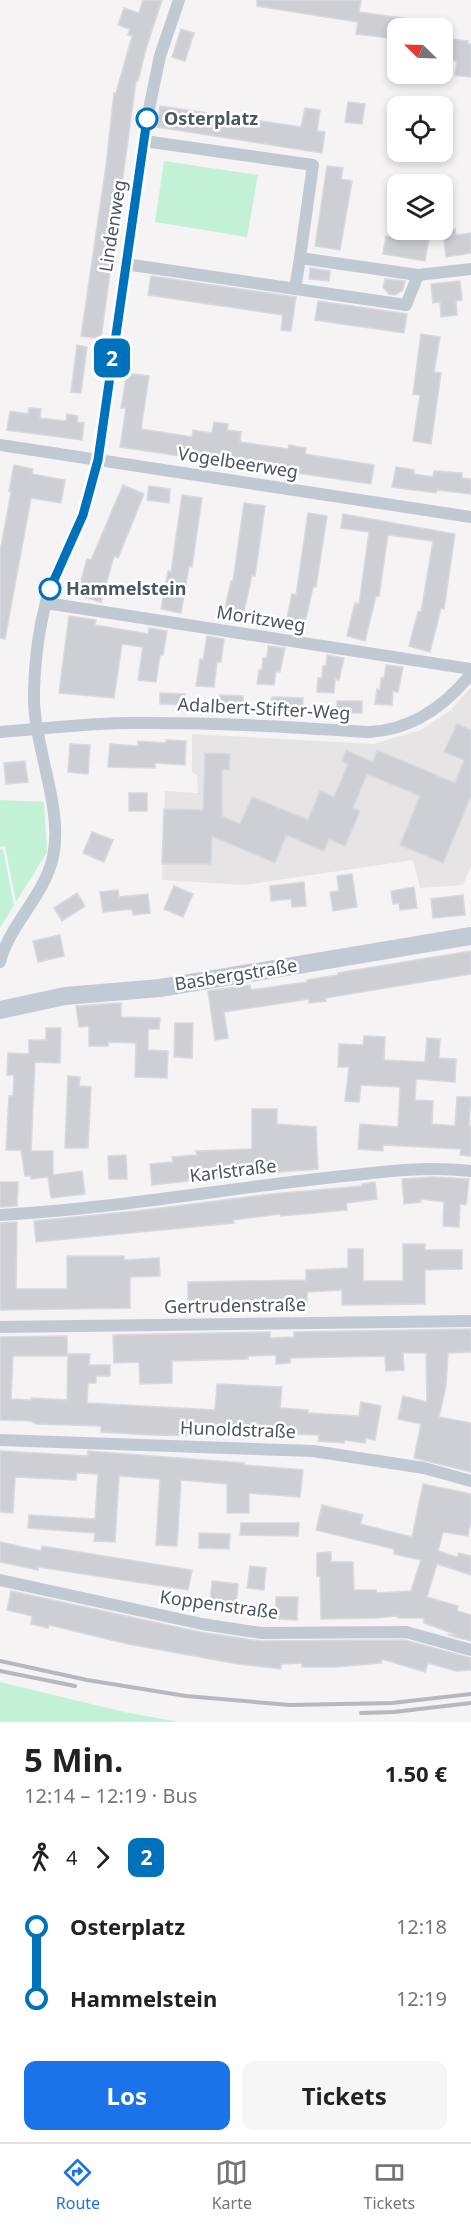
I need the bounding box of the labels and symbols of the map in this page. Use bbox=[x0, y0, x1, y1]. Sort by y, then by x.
north arrow bbox=[387, 18, 453, 84]
place label: Osterplatz bbox=[164, 106, 258, 130]
marker: Osterplatz bbox=[136, 108, 158, 130]
street label: Lindenweg bbox=[93, 178, 131, 274]
line badge: 2 bbox=[92, 338, 132, 378]
street label: Vogelbeerweg bbox=[176, 441, 300, 483]
place label: Hammelstein bbox=[66, 576, 186, 600]
marker: Hammelstein bbox=[39, 578, 61, 600]
street label: Moritzweg bbox=[215, 599, 307, 637]
street label: Adalbert-Stifter-Weg bbox=[177, 691, 351, 725]
street label: Basbergstraße bbox=[173, 952, 299, 996]
street label: Karlstraße bbox=[188, 1153, 278, 1187]
street label: Gertrudenstraße bbox=[164, 1292, 306, 1318]
street label: Hunoldstraße bbox=[180, 1415, 296, 1443]
street label: Koppenstraße bbox=[158, 1584, 280, 1624]

